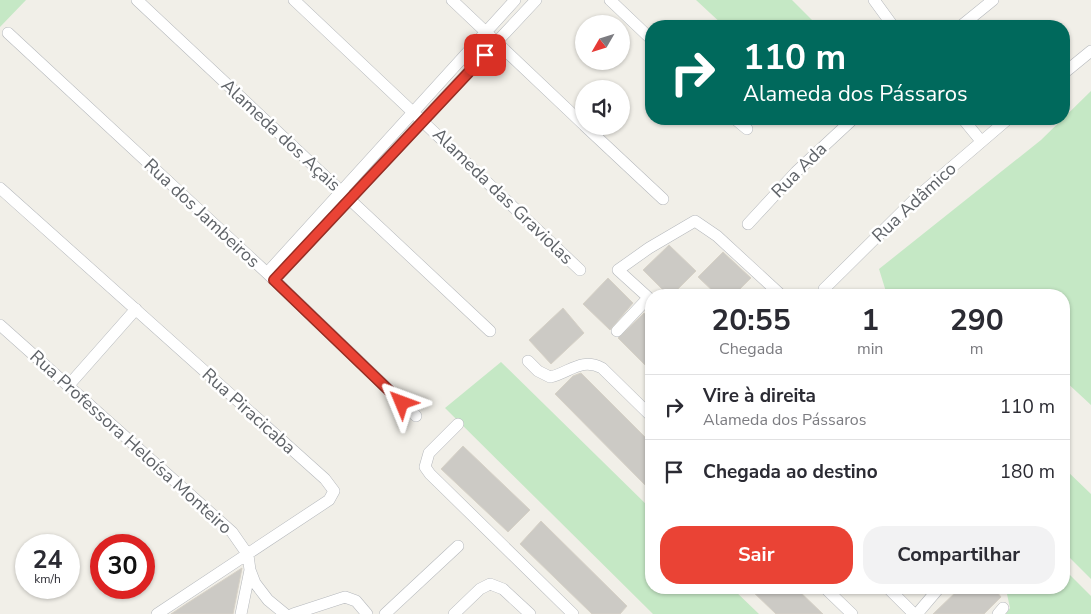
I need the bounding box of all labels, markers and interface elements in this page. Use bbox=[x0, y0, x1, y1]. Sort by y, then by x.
north arrow bbox=[575, 15, 630, 70]
map controls bbox=[575, 15, 630, 135]
pin bbox=[464, 34, 506, 76]
text: 110 m bbox=[743, 34, 846, 81]
icon: right bbox=[660, 40, 725, 105]
icon: arrive bbox=[471, 41, 499, 69]
street label: Alameda dos Açais bbox=[216, 73, 346, 197]
text: Alameda dos Pássaros bbox=[743, 79, 968, 109]
button: sound bbox=[575, 80, 630, 135]
street label: Alameda das Graviolas bbox=[427, 122, 579, 270]
street label: Rua Ada bbox=[766, 137, 832, 203]
street label: Rua dos Jambeiros bbox=[139, 153, 265, 273]
street label: Rua Adâmico bbox=[867, 157, 961, 247]
text: 20:55 bbox=[711, 300, 791, 341]
text: 1 bbox=[861, 300, 879, 341]
text: 290 bbox=[950, 300, 1004, 341]
text: Chegada bbox=[719, 338, 783, 360]
text: min bbox=[857, 338, 883, 360]
text: m bbox=[970, 338, 984, 360]
street label: Rua Professora Heloísa Monteiro bbox=[25, 345, 237, 539]
street label: Rua Piracicaba bbox=[197, 363, 301, 459]
position arrow bbox=[375, 376, 427, 428]
text: Vire à direita bbox=[703, 383, 816, 409]
icon: right bbox=[660, 393, 688, 421]
text: 110 m bbox=[1000, 394, 1055, 420]
text: Alameda dos Pássaros bbox=[703, 409, 866, 431]
icon: arrive bbox=[660, 458, 688, 486]
text: Chegada ao destino bbox=[703, 459, 878, 485]
text: 180 m bbox=[1000, 459, 1055, 485]
button: Sair bbox=[660, 526, 853, 584]
button: Compartilhar bbox=[863, 526, 1055, 584]
speed limit sign: 30 bbox=[90, 534, 155, 599]
text: 24 bbox=[32, 543, 63, 577]
text: km/h bbox=[34, 571, 61, 587]

